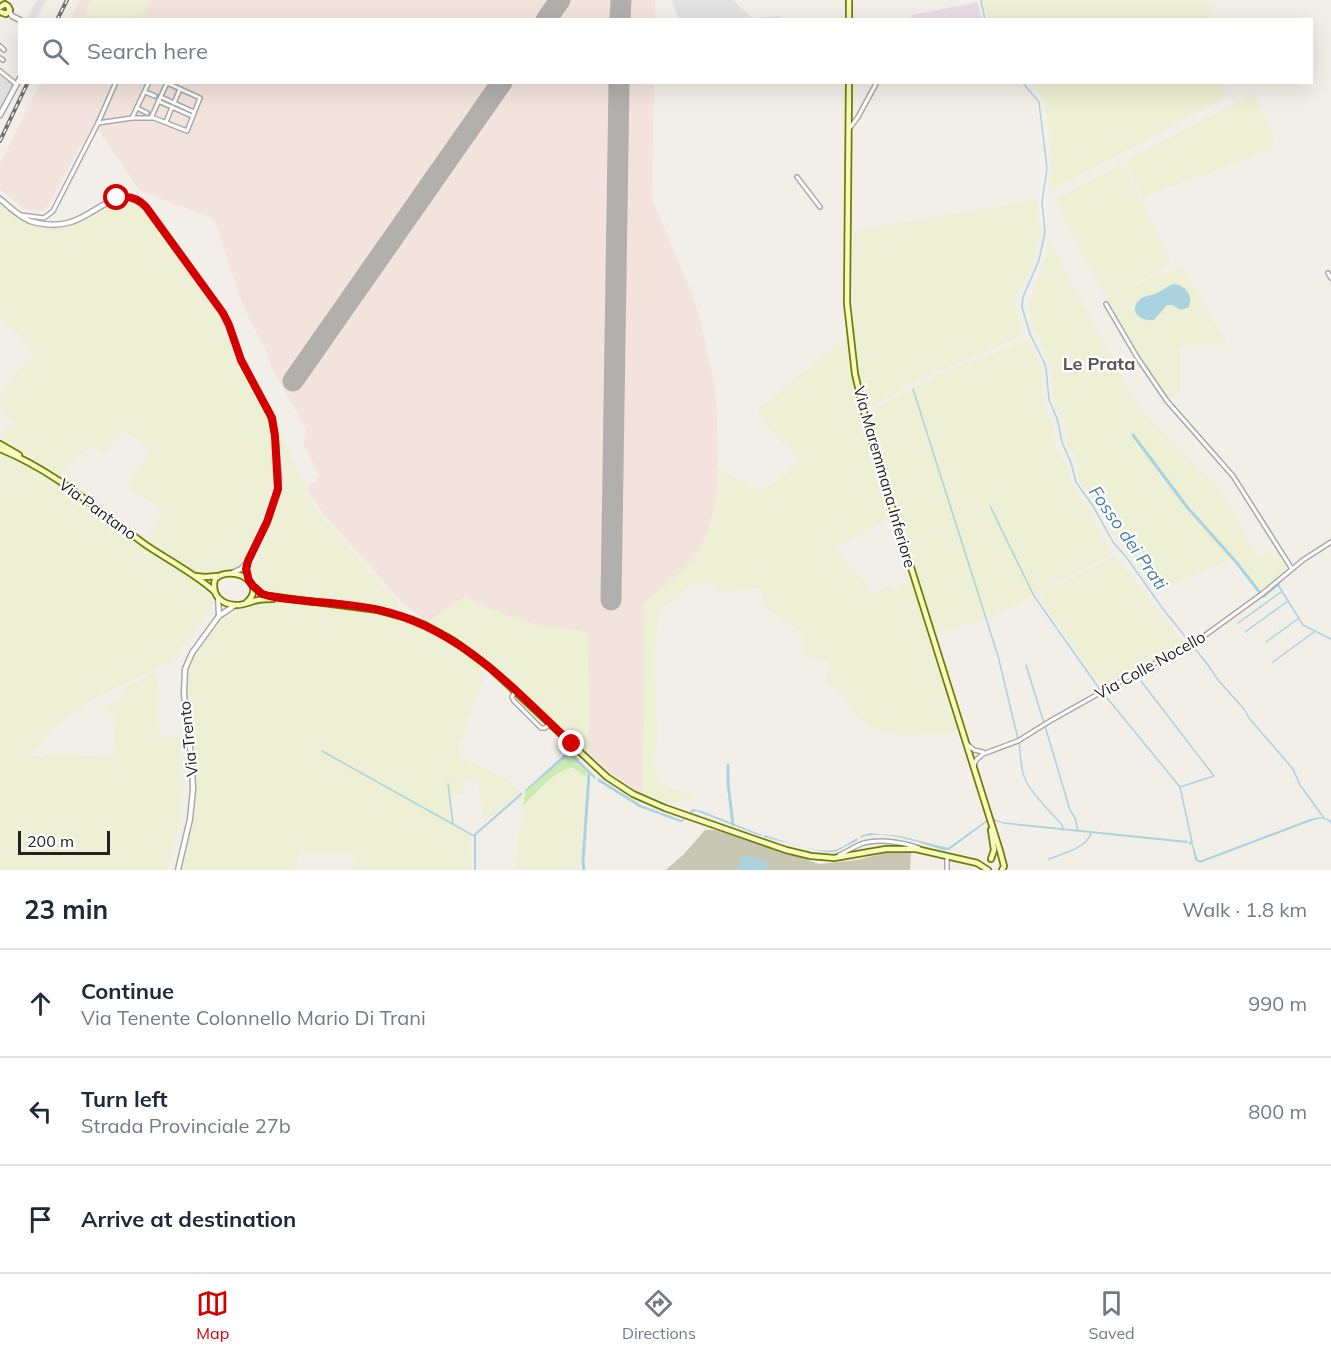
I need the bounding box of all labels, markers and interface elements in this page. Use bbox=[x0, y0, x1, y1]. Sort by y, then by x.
search box bbox=[18, 18, 1313, 84]
icon: search bbox=[39, 35, 72, 68]
text: Search here bbox=[87, 37, 208, 65]
route start bbox=[103, 184, 129, 210]
district label: Le Prata bbox=[1063, 352, 1135, 375]
street label: Via Maremmana Inferiore bbox=[849, 384, 921, 570]
street label: Via Pantano bbox=[55, 474, 141, 544]
water label: Fosso dei Prati bbox=[1084, 481, 1173, 595]
street label: Via Colle Nocello bbox=[1091, 626, 1209, 704]
street label: Via Trento bbox=[174, 700, 202, 778]
route end bbox=[558, 730, 584, 756]
scale bar bbox=[18, 828, 110, 856]
text: 200 m bbox=[27, 831, 74, 851]
text: 23 min bbox=[24, 893, 108, 926]
text: Walk · 1.8 km bbox=[1182, 897, 1307, 922]
text: Continue bbox=[81, 977, 174, 1005]
icon: ahead bbox=[24, 987, 57, 1020]
text: 990 m bbox=[1248, 991, 1307, 1016]
text: Via Tenente Colonnello Mario Di Trani bbox=[81, 1005, 426, 1030]
text: Turn left bbox=[81, 1085, 168, 1113]
icon: left bbox=[24, 1095, 57, 1128]
text: 800 m bbox=[1248, 1099, 1307, 1124]
text: Strada Provinciale 27b bbox=[81, 1113, 291, 1138]
icon: arrive bbox=[24, 1203, 57, 1236]
text: Arrive at destination bbox=[81, 1205, 296, 1233]
tab: Map bbox=[196, 1287, 229, 1343]
tab: Directions bbox=[622, 1287, 696, 1343]
tab: Saved bbox=[1089, 1287, 1135, 1343]

